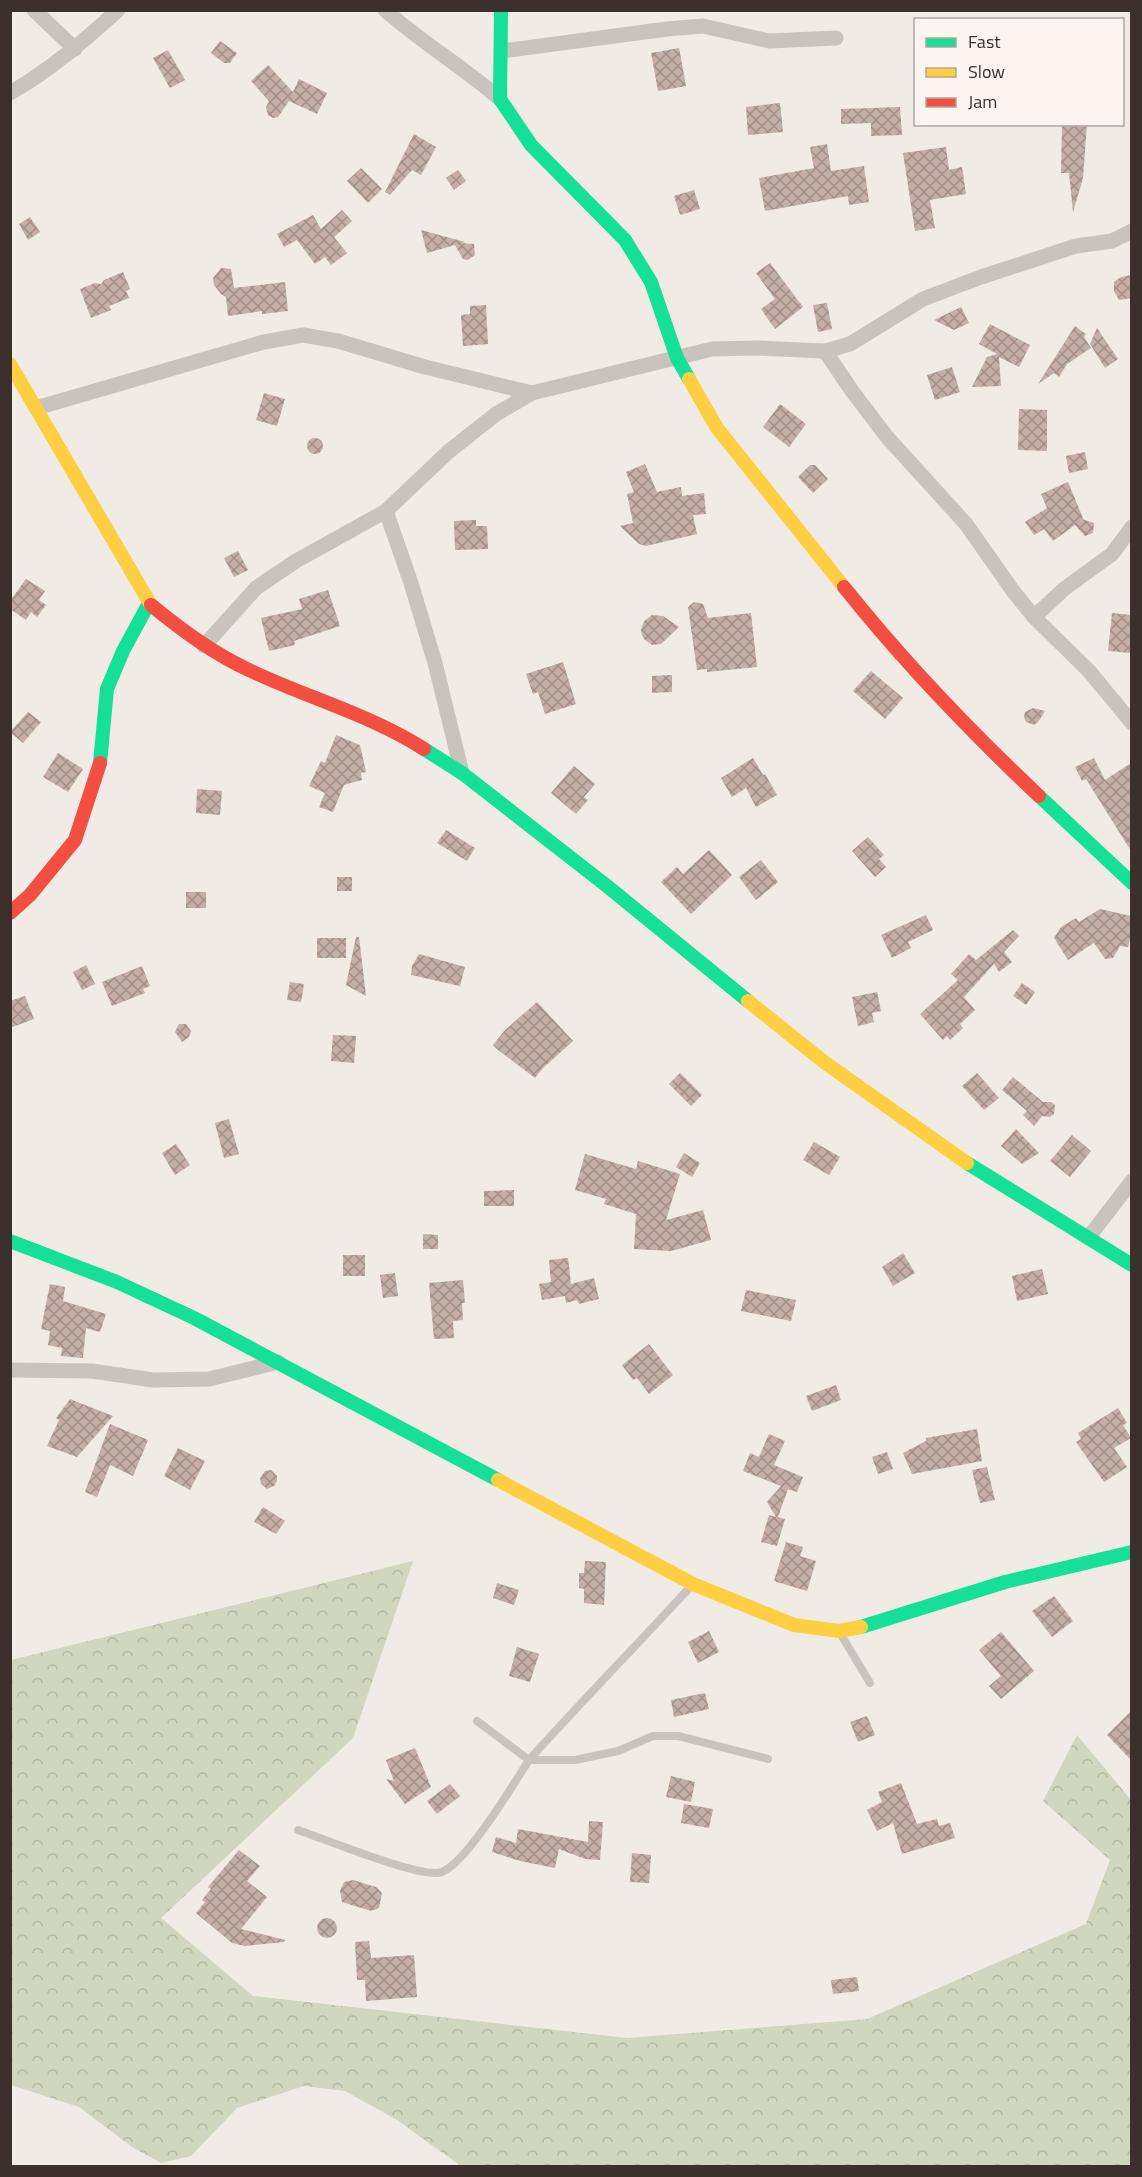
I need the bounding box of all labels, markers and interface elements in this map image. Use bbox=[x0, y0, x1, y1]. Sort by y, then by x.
legend bbox=[914, 18, 1124, 126]
text: Fast bbox=[968, 28, 1001, 55]
text: Slow bbox=[968, 58, 1005, 85]
text: Jam bbox=[968, 88, 997, 115]

